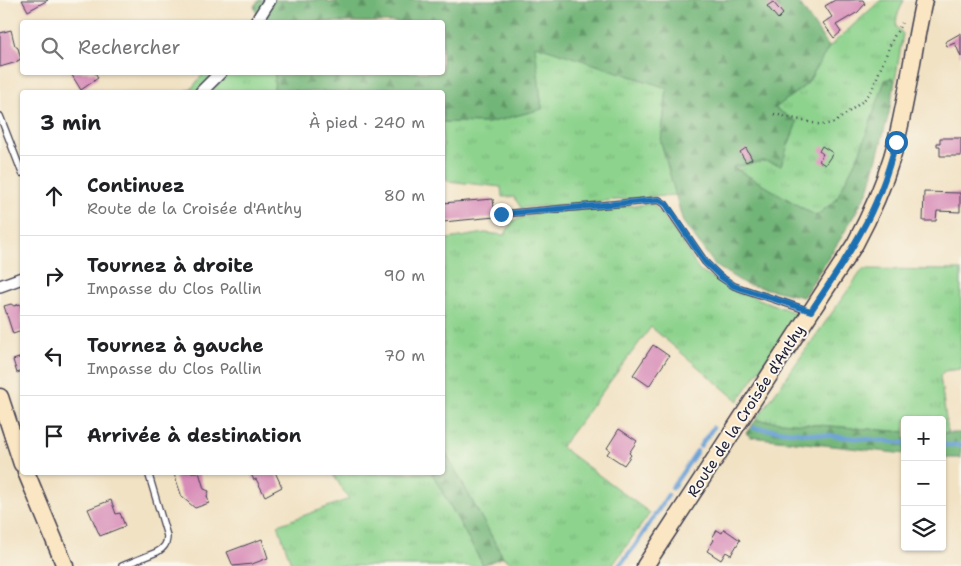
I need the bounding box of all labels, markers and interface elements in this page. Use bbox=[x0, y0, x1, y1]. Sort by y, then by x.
search box bbox=[20, 20, 445, 75]
icon: search bbox=[38, 34, 66, 62]
text: Rechercher bbox=[78, 35, 181, 60]
text: 3 min bbox=[40, 109, 101, 137]
text: À pied · 240 m bbox=[309, 112, 425, 133]
route start bbox=[885, 131, 908, 154]
text: Continuez bbox=[87, 173, 185, 198]
icon: ahead bbox=[40, 182, 68, 210]
text: 80 m bbox=[384, 185, 425, 206]
text: Route de la Croisée d'Anthy bbox=[87, 198, 302, 219]
route end bbox=[490, 203, 513, 226]
text: Tournez à droite bbox=[87, 253, 254, 278]
icon: right bbox=[40, 262, 68, 290]
text: 90 m bbox=[384, 265, 425, 286]
text: Impasse du Clos Pallin bbox=[87, 278, 262, 299]
street label: Route de la Croisée d'Anthy bbox=[683, 321, 809, 501]
text: Tournez à gauche bbox=[87, 333, 264, 358]
icon: left bbox=[40, 342, 68, 370]
text: 70 m bbox=[384, 345, 425, 366]
text: Impasse du Clos Pallin bbox=[87, 358, 262, 379]
map controls bbox=[901, 416, 946, 551]
button: + bbox=[901, 416, 946, 461]
icon: arrive bbox=[40, 422, 68, 450]
text: Arrivée à destination bbox=[87, 423, 301, 448]
button: − bbox=[901, 461, 946, 506]
button: layers bbox=[901, 506, 946, 551]

